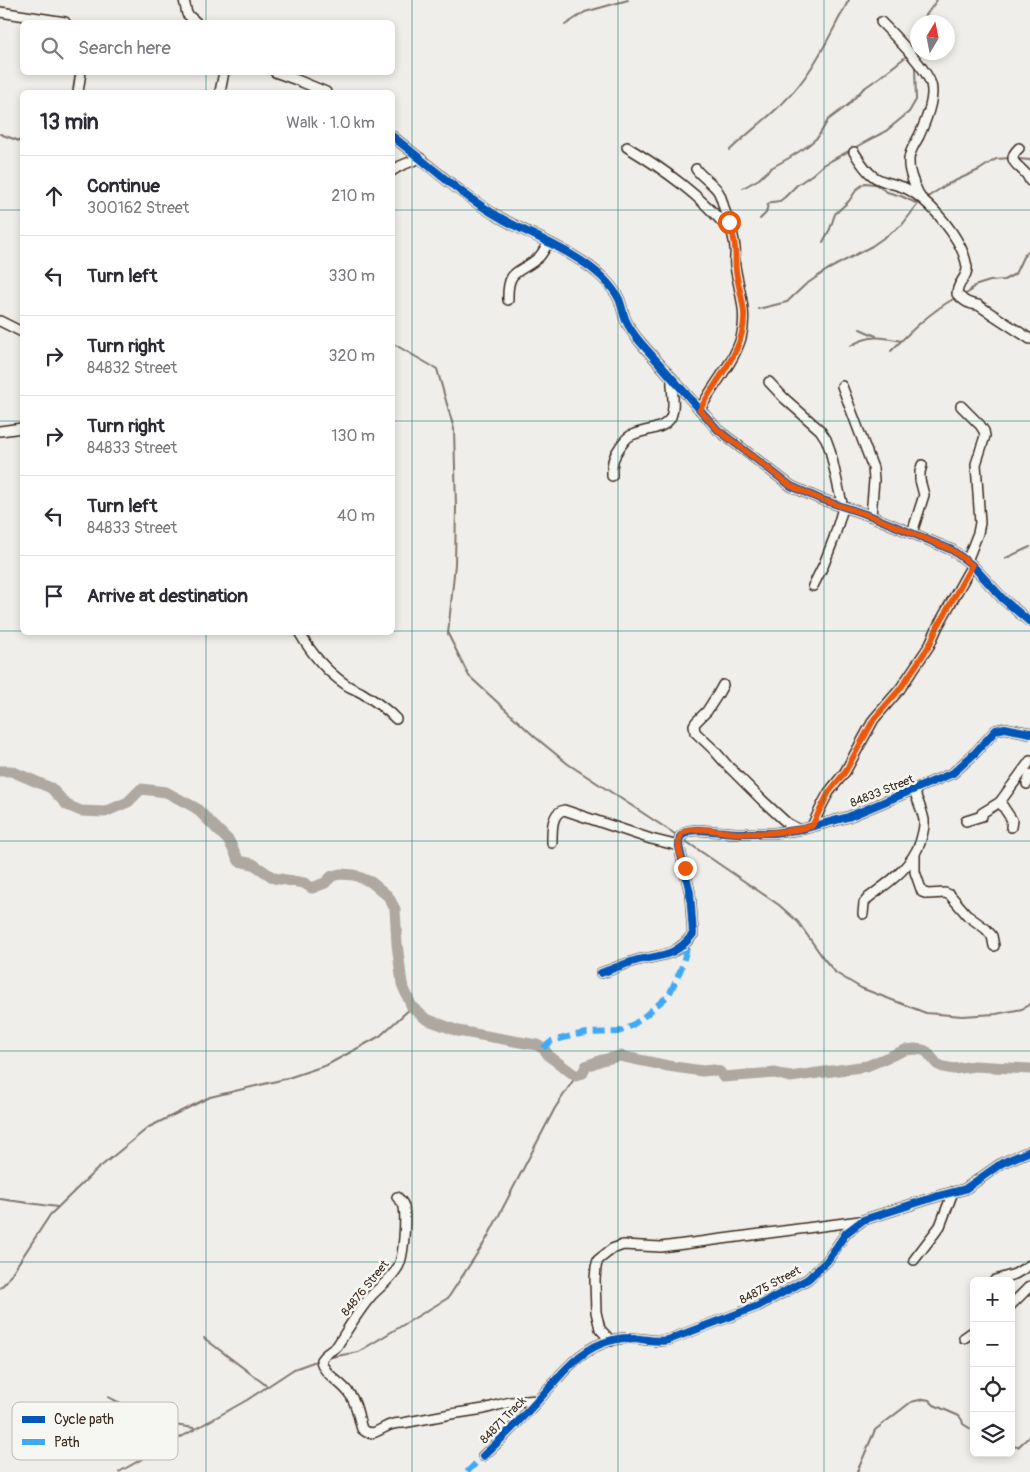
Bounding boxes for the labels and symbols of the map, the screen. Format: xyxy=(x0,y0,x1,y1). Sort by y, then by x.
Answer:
north arrow xyxy=(910,15,955,60)
route start xyxy=(718,211,741,234)
street label: 84833 Street xyxy=(848,772,916,811)
route end xyxy=(674,857,697,880)
street label: 84876 Street xyxy=(338,1257,393,1319)
street label: 84875 Street xyxy=(737,1263,804,1308)
street label: 84871 Track xyxy=(477,1394,530,1447)
legend xyxy=(12,1402,178,1460)
text: Cycle path xyxy=(54,1411,114,1428)
text: Path xyxy=(54,1434,79,1451)

